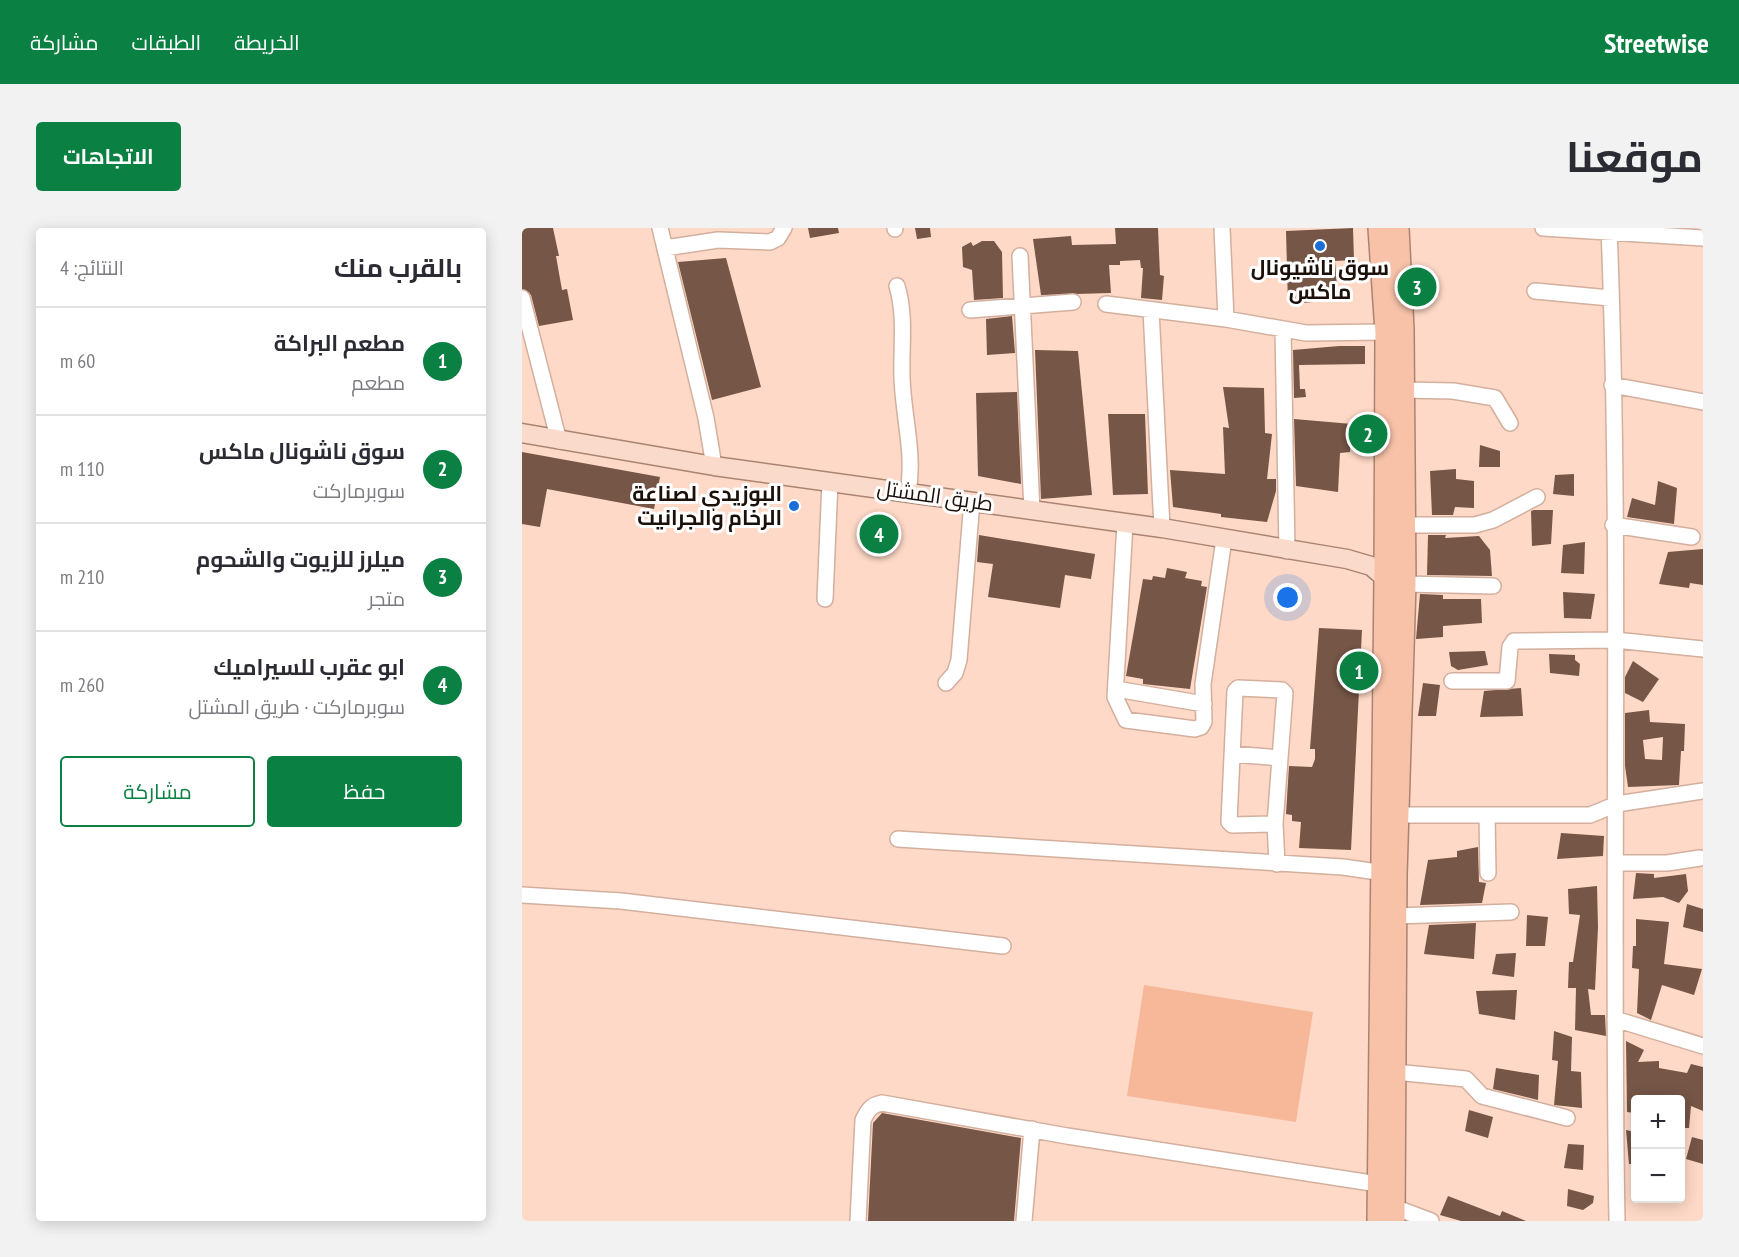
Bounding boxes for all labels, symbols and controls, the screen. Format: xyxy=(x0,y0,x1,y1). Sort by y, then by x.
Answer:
text: Streetwise xyxy=(1604,24,1709,61)
text: مشاركة xyxy=(30,29,99,56)
text: الطبقات xyxy=(132,29,201,56)
text: الخريطة xyxy=(234,29,300,56)
button: الاتجاهات xyxy=(36,122,181,191)
text: موقعنا xyxy=(1566,129,1703,184)
marker: سوق ناشيونال ماكس xyxy=(1313,239,1327,253)
text: بالقرب منك xyxy=(334,251,462,284)
place label: سوق ناشيونال ماكس xyxy=(1251,254,1389,305)
text: النتائج: 4 xyxy=(60,255,124,281)
pin: 3 xyxy=(1398,264,1436,310)
text: مطعم البراكة xyxy=(274,329,405,357)
text: 60 m xyxy=(60,348,95,374)
text: 1 xyxy=(438,348,447,374)
text: مطعم xyxy=(351,370,405,396)
pin: 2 xyxy=(1348,412,1388,456)
text: سوق ناشونال ماكس xyxy=(199,437,405,465)
text: 110 m xyxy=(60,456,104,482)
text: 2 xyxy=(438,456,447,482)
street label: طريق المشتل xyxy=(875,474,995,517)
text: سوبرماركت xyxy=(313,478,405,504)
place label: البوزيدي لصناعة الرخام والجرانيت xyxy=(632,480,782,532)
marker: البوزيدي لصناعة الرخام والجرانيت xyxy=(787,499,801,513)
pin: 4 xyxy=(860,512,898,556)
text: ميلرز للزيوت والشحوم xyxy=(196,545,405,573)
text: 210 m xyxy=(60,564,104,590)
text: 3 xyxy=(438,564,447,590)
your location xyxy=(1273,583,1302,612)
text: متجر xyxy=(368,586,405,612)
pin: 1 xyxy=(1340,648,1378,694)
text: ابو عقرب للسيراميك xyxy=(213,653,405,681)
text: 260 m xyxy=(60,672,104,698)
text: 4 xyxy=(438,672,447,698)
text: سوبرماركت · طريق المشتل xyxy=(189,694,405,720)
button: مشاركة xyxy=(60,756,255,827)
button: حفظ xyxy=(267,756,462,827)
map controls xyxy=(1631,1095,1685,1203)
button: + xyxy=(1631,1095,1685,1149)
button: − xyxy=(1631,1149,1685,1203)

